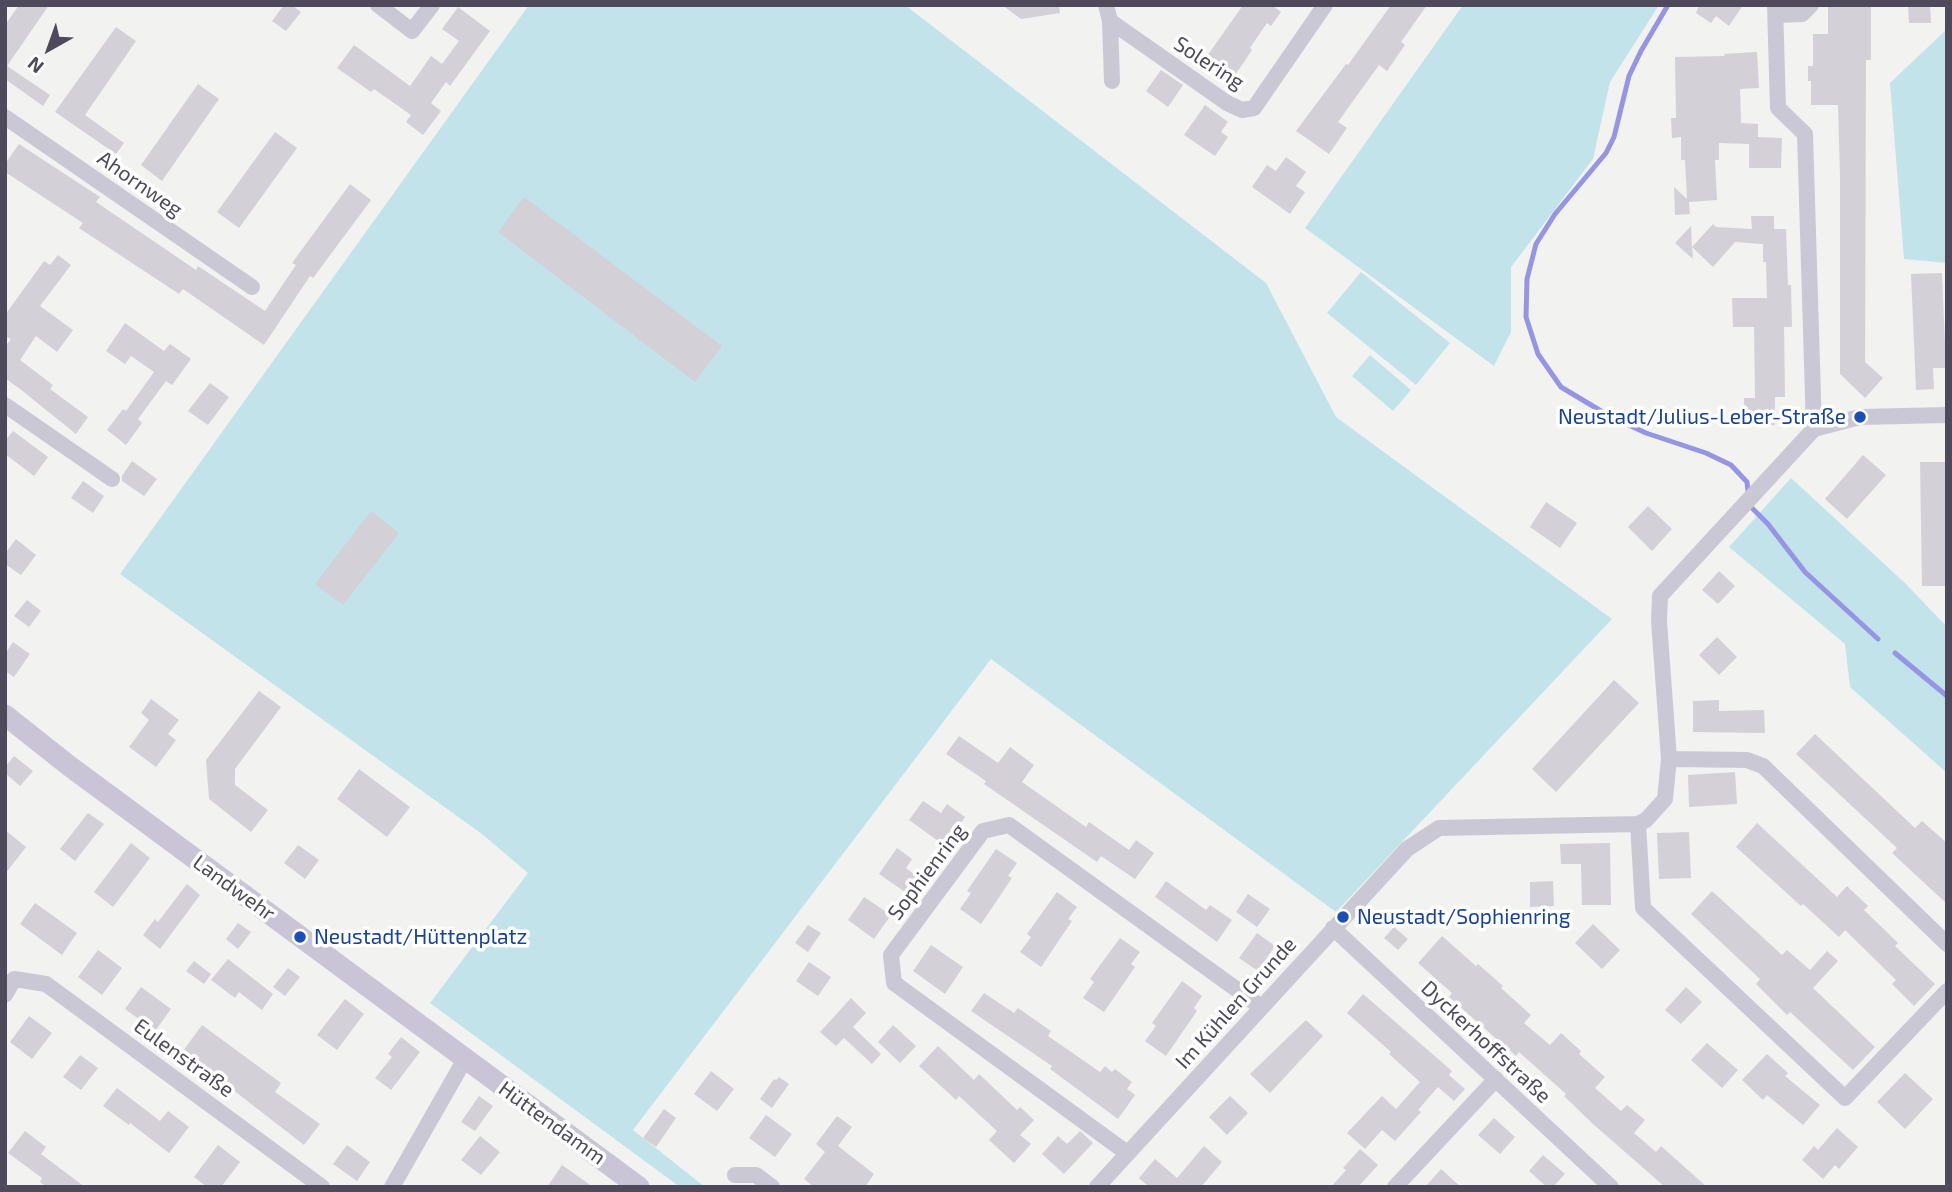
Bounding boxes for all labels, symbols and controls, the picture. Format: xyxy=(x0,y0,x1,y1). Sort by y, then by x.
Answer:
north arrow xyxy=(14,14,84,84)
street label: Solering xyxy=(1169,31,1249,95)
text: N xyxy=(23,52,48,79)
street label: Ahornweg xyxy=(93,146,187,222)
place label: Neustadt/Julius-Leber-Straße xyxy=(1558,404,1846,430)
marker: Neustadt/Julius-Leber-Straße xyxy=(1852,409,1868,425)
street label: Sophienring xyxy=(883,819,971,925)
street label: Landwehr xyxy=(188,850,280,926)
place label: Neustadt/Sophienring xyxy=(1357,904,1570,930)
marker: Neustadt/Sophienring xyxy=(1335,909,1351,925)
place label: Neustadt/Hüttenplatz xyxy=(314,924,527,950)
marker: Neustadt/Hüttenplatz xyxy=(292,929,308,945)
street label: Im Kühlen Grunde xyxy=(1170,932,1302,1074)
street label: Dyckerhoffstraße xyxy=(1416,975,1556,1109)
street label: Eulenstraße xyxy=(129,1013,239,1103)
street label: Hüttendamm xyxy=(494,1076,610,1170)

